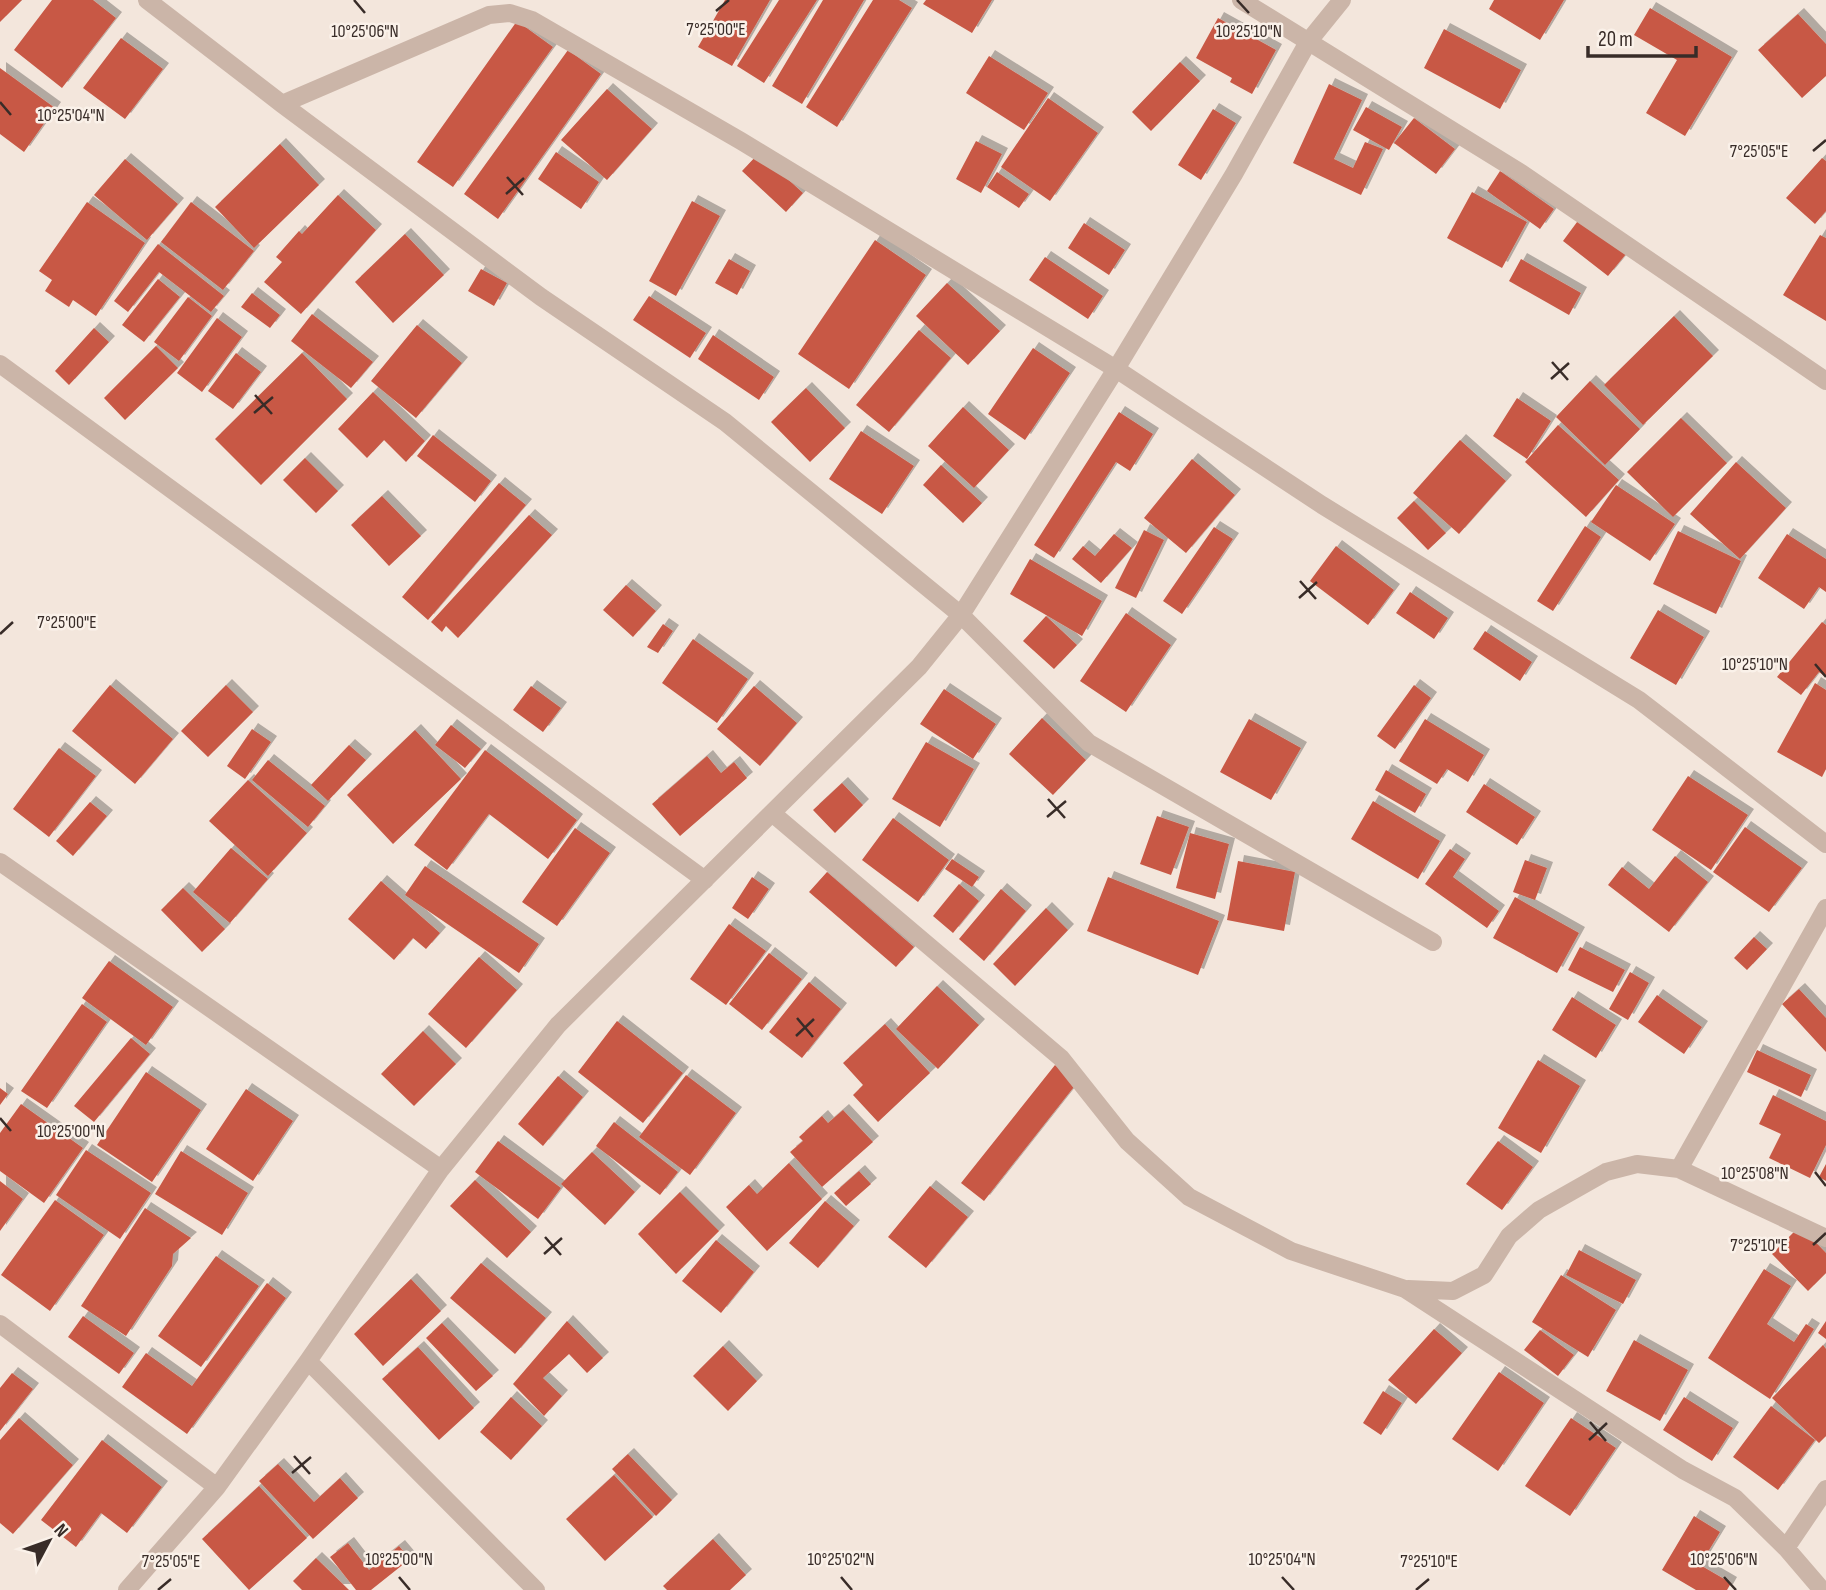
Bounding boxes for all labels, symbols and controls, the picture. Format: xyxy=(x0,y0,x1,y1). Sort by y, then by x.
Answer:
scale bar xyxy=(1588,14,1696,58)
text: 7°25'00"E xyxy=(686,19,746,40)
text: 10°25'06"N xyxy=(331,21,399,42)
text: 10°25'10"N xyxy=(1216,21,1282,42)
text: 20 m xyxy=(1598,27,1633,52)
text: 10°25'04"N xyxy=(37,105,105,126)
text: 7°25'05"E xyxy=(1730,141,1788,162)
text: 7°25'00"E xyxy=(37,612,97,633)
text: 10°25'10"N xyxy=(1722,654,1788,675)
text: 10°25'00"N xyxy=(37,1121,105,1142)
text: 10°25'08"N xyxy=(1721,1163,1789,1184)
text: 7°25'10"E xyxy=(1730,1235,1788,1256)
north arrow xyxy=(14,1506,84,1576)
text: N xyxy=(49,1519,73,1542)
text: 10°25'00"N xyxy=(365,1549,433,1570)
text: 10°25'02"N xyxy=(807,1549,875,1570)
text: 10°25'04"N xyxy=(1248,1549,1316,1570)
text: 10°25'06"N xyxy=(1690,1549,1758,1570)
text: 7°25'05"E xyxy=(142,1551,200,1572)
text: 7°25'10"E xyxy=(1400,1551,1458,1572)

